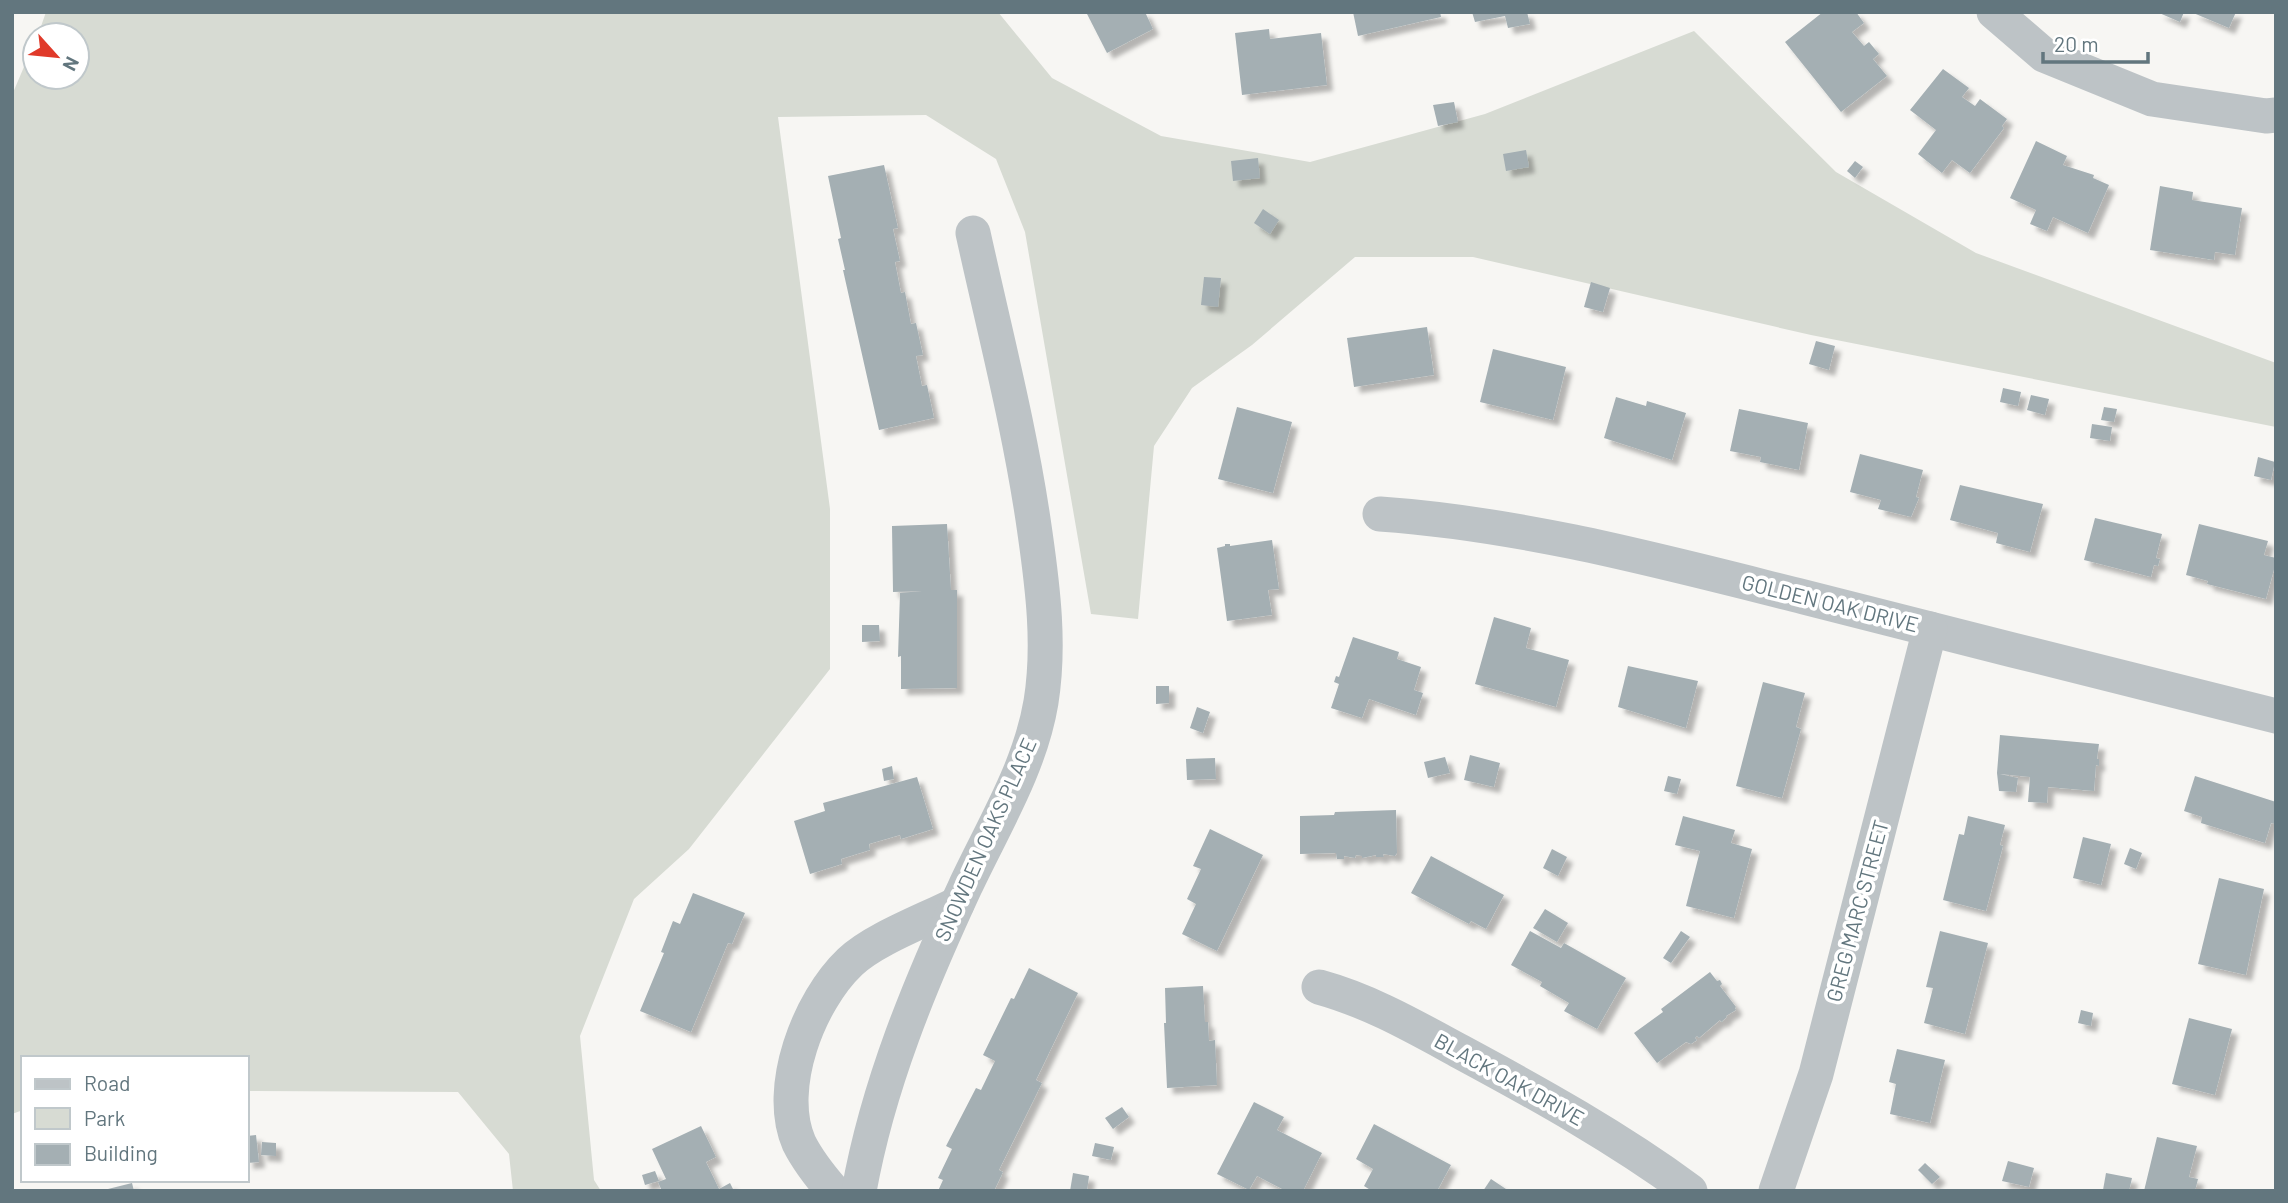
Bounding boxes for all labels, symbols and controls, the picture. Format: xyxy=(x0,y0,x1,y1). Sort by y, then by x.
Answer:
north arrow xyxy=(21,21,91,91)
scale bar xyxy=(2043,21,2148,65)
text: 20 m xyxy=(2054,31,2099,56)
text: N xyxy=(58,53,85,75)
street label: GOLDEN OAK DRIVE xyxy=(1740,569,1921,637)
street label: SNOWDEN OAKS PLACE xyxy=(929,734,1041,945)
street label: GREG MARC STREET xyxy=(1820,817,1893,1004)
street label: BLACK OAK DRIVE xyxy=(1431,1027,1589,1130)
legend xyxy=(21,1056,248,1182)
text: Road xyxy=(84,1070,130,1095)
text: Park xyxy=(84,1105,125,1130)
text: Building xyxy=(84,1140,158,1165)

